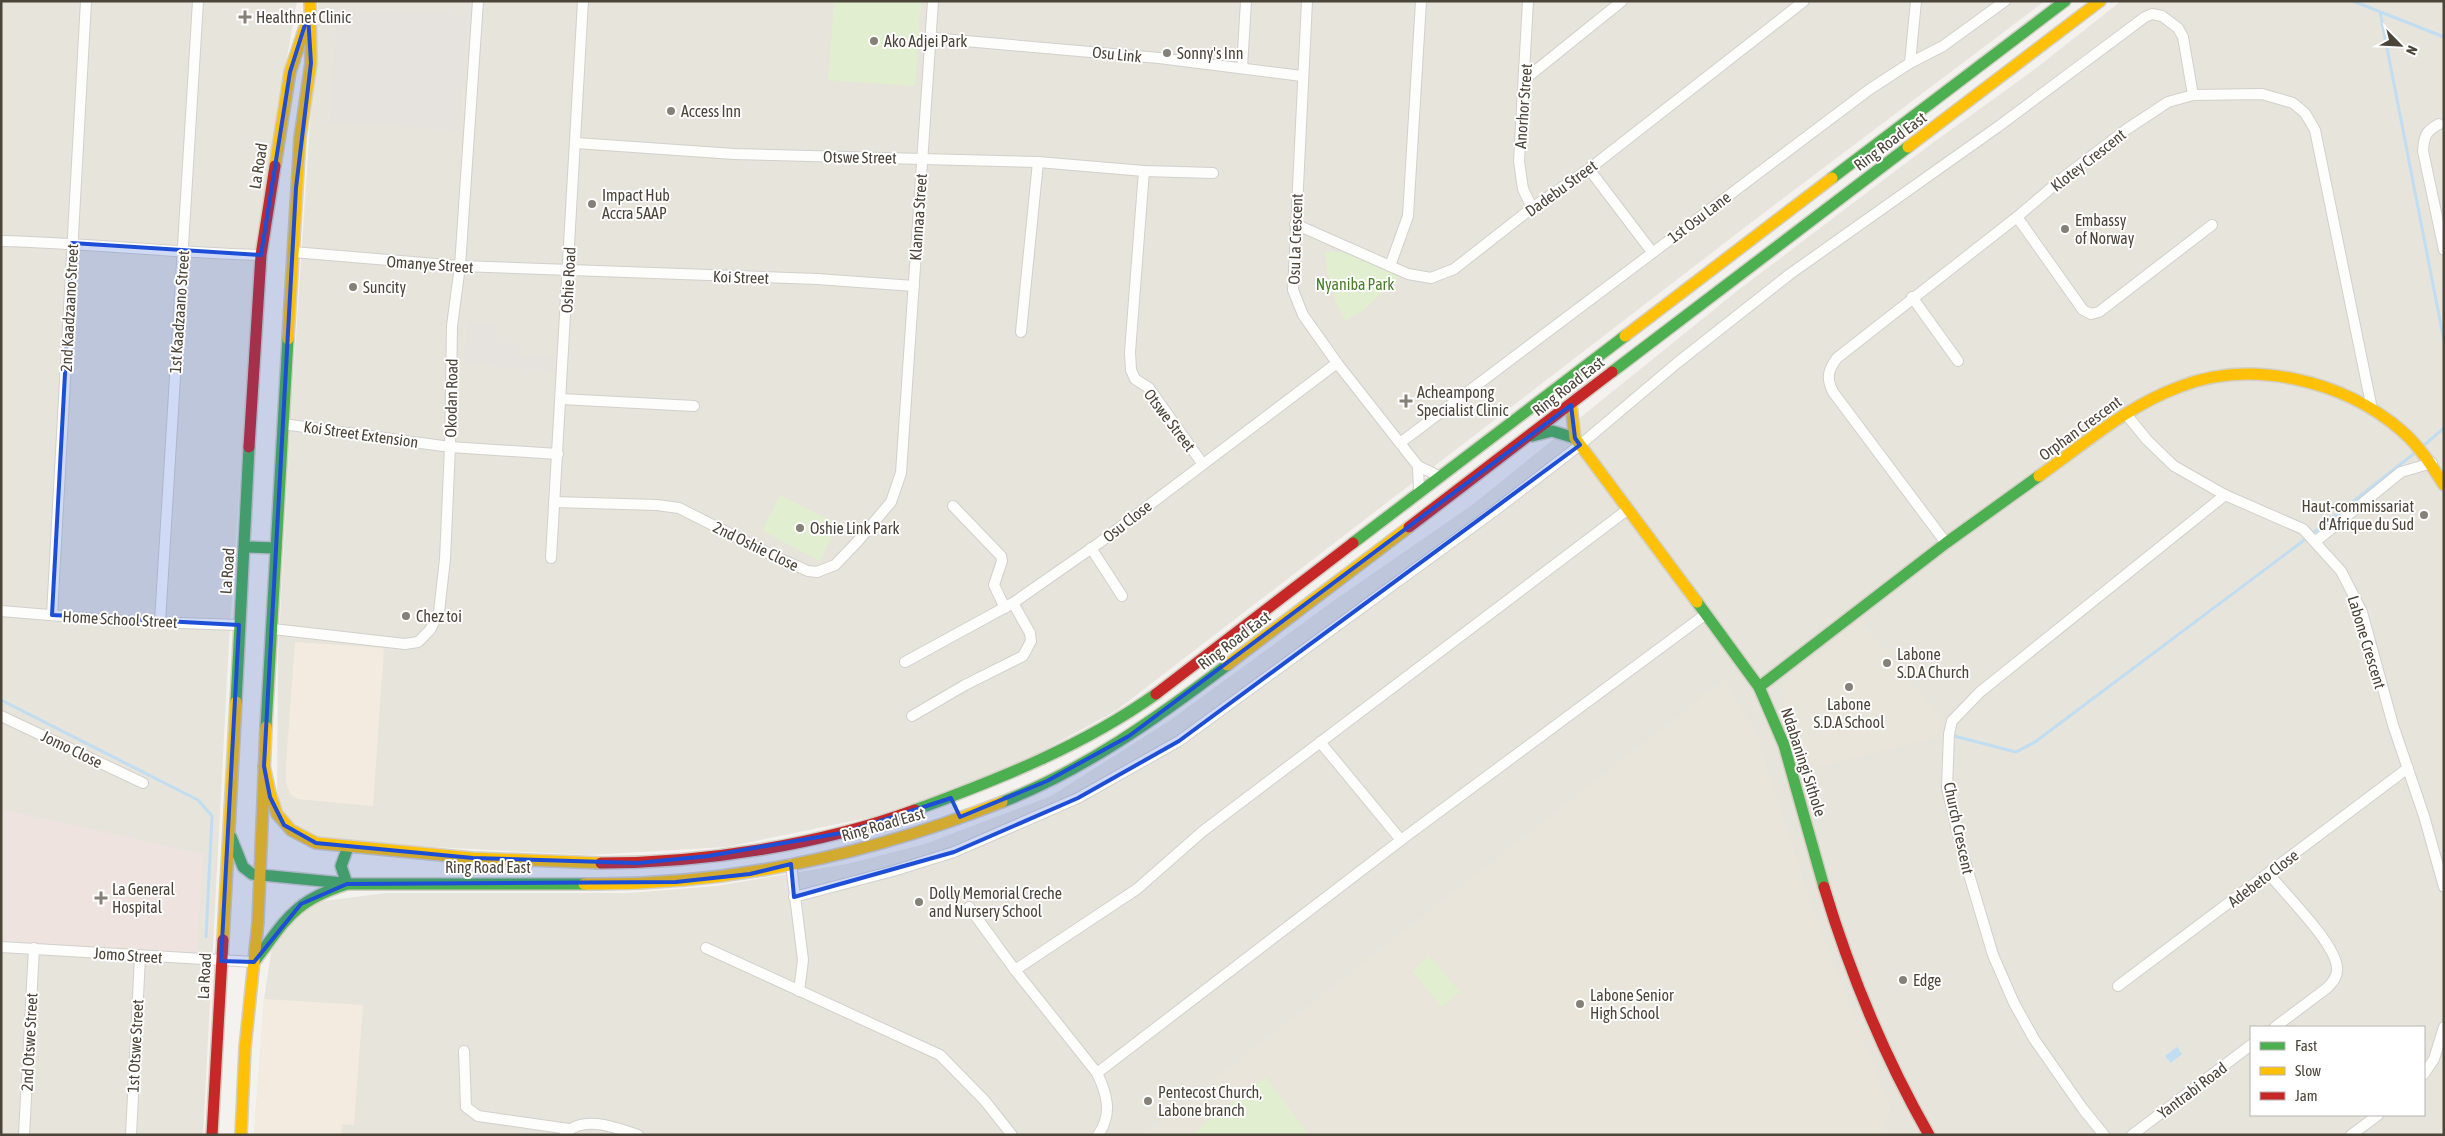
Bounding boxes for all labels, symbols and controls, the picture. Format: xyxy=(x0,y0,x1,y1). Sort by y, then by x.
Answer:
place label: Healthnet Clinic xyxy=(256,8,351,26)
marker: Healthnet Clinic xyxy=(238,10,252,24)
north arrow xyxy=(2375,20,2425,70)
place label: Ako Adjei Park xyxy=(884,32,967,51)
marker: Ako Adjei Park xyxy=(868,35,880,47)
street label: Osu Link xyxy=(1091,42,1143,66)
text: N xyxy=(2403,43,2421,57)
place label: Sonny's Inn xyxy=(1177,44,1243,63)
marker: Sonny's Inn xyxy=(1161,47,1173,59)
street label: Anorhor Street xyxy=(1511,63,1535,149)
place label: Access Inn xyxy=(681,102,741,120)
marker: Access Inn xyxy=(665,105,677,117)
street label: Ring Road East xyxy=(1850,108,1931,175)
street label: Klotey Crescent xyxy=(2047,125,2130,196)
street label: La Road xyxy=(245,142,271,190)
street label: Otswe Street xyxy=(823,147,897,167)
street label: Dadebu Street xyxy=(1522,156,1601,220)
street label: Klannaa Street xyxy=(906,172,930,261)
place label: Impact Hub Accra 5AAP xyxy=(602,186,670,222)
street label: 1st Osu Lane xyxy=(1664,188,1734,246)
street label: Osu La Crescent xyxy=(1284,193,1306,285)
marker: Impact Hub Accra 5AAP xyxy=(586,198,598,210)
place label: Embassy of Norway xyxy=(2075,211,2135,248)
marker: Embassy of Norway xyxy=(2059,223,2071,235)
street label: 2nd Kaadzaano Street xyxy=(57,243,81,373)
street label: Oshie Road xyxy=(557,246,579,314)
street label: 1st Kaadzaano Street xyxy=(166,250,192,374)
street label: Omanye Street xyxy=(386,252,474,277)
street label: Koi Street xyxy=(713,267,770,287)
park label: Nyaniba Park xyxy=(1316,275,1394,294)
place label: Suncity xyxy=(363,278,406,297)
marker: Suncity xyxy=(347,281,359,293)
street label: Ring Road East xyxy=(1529,352,1608,420)
street label: Okodan Road xyxy=(441,358,461,438)
place label: Acheampong Specialist Clinic xyxy=(1417,383,1508,420)
street label: Otswe Street xyxy=(1141,385,1200,455)
street label: Orphan Crescent xyxy=(2035,392,2126,465)
marker: Acheampong Specialist Clinic xyxy=(1399,394,1413,408)
street label: Koi Street Extension xyxy=(303,417,419,451)
street label: Osu Close xyxy=(1099,496,1155,546)
place label: Haut-commissariat d'Afrique du Sud xyxy=(2302,497,2414,534)
marker: Haut-commissariat d'Afrique du Sud xyxy=(2418,509,2430,521)
street label: 2nd Oshie Close xyxy=(710,518,802,574)
place label: Oshie Link Park xyxy=(810,519,899,537)
marker: Oshie Link Park xyxy=(794,522,806,534)
street label: La Road xyxy=(216,547,238,595)
street label: Labone Crescent xyxy=(2344,593,2390,691)
street label: Home School Street xyxy=(62,607,178,631)
place label: Chez toi xyxy=(416,607,462,625)
street label: Ring Road East xyxy=(1194,607,1275,674)
marker: Chez toi xyxy=(400,610,412,622)
place label: Labone S.D.A Church xyxy=(1897,645,1969,681)
marker: Labone S.D.A Church xyxy=(1881,657,1893,669)
marker: Labone S.D.A School xyxy=(1843,681,1855,693)
place label: Labone S.D.A School xyxy=(1814,695,1885,731)
street label: Ndabaningi Sithole xyxy=(1777,705,1830,819)
street label: Jomo Close xyxy=(39,727,105,771)
street label: Church Crescent xyxy=(1940,780,1978,876)
street label: Ring Road East xyxy=(839,803,927,845)
street label: Adebeto Close xyxy=(2224,846,2302,910)
street label: Ring Road East xyxy=(445,858,531,877)
place label: La General Hospital xyxy=(112,880,175,917)
place label: Dolly Memorial Creche and Nursery School xyxy=(929,884,1062,921)
marker: La General Hospital xyxy=(94,891,108,905)
marker: Dolly Memorial Creche and Nursery School xyxy=(913,896,925,908)
street label: Jomo Street xyxy=(93,944,163,966)
street label: La Road xyxy=(194,952,214,1000)
place label: Edge xyxy=(1913,971,1941,990)
marker: Edge xyxy=(1897,974,1909,986)
place label: Labone Senior High School xyxy=(1590,986,1674,1023)
street label: 2nd Otswe Street xyxy=(17,992,41,1092)
street label: 1st Otswe Street xyxy=(124,998,146,1093)
marker: Labone Senior High School xyxy=(1574,998,1586,1010)
legend xyxy=(2250,1026,2425,1116)
text: Fast xyxy=(2295,1037,2317,1054)
street label: Yantrabi Road xyxy=(2154,1058,2230,1122)
text: Slow xyxy=(2295,1062,2321,1079)
place label: Pentecost Church, Labone branch xyxy=(1158,1083,1262,1119)
text: Jam xyxy=(2295,1087,2318,1104)
marker: Pentecost Church, Labone branch xyxy=(1142,1095,1154,1107)

